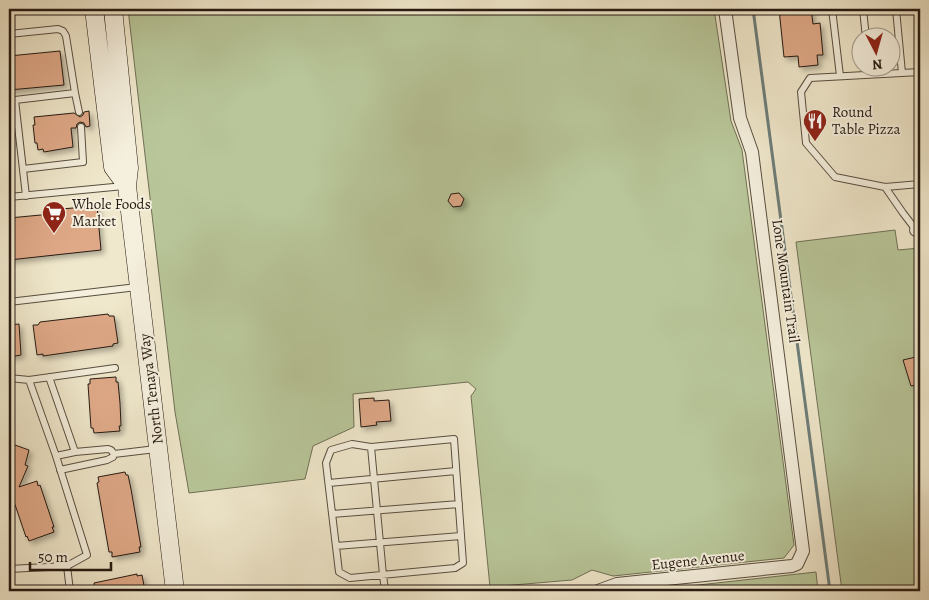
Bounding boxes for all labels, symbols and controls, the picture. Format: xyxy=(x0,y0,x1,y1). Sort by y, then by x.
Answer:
north arrow xyxy=(852,28,902,78)
text: N xyxy=(871,54,883,74)
place label: Round Table Pizza xyxy=(832,102,901,139)
restaurant icon: Round Table Pizza xyxy=(802,108,828,142)
place label: Whole Foods Market xyxy=(71,194,151,231)
supermarket icon: Whole Foods Market xyxy=(41,200,67,234)
street label: Lone Mountain Trail xyxy=(767,218,805,345)
street label: North Tenaya Way xyxy=(134,332,168,445)
scale bar xyxy=(30,540,111,572)
street label: Eugene Avenue xyxy=(650,545,746,575)
text: 50 m xyxy=(38,547,68,567)

